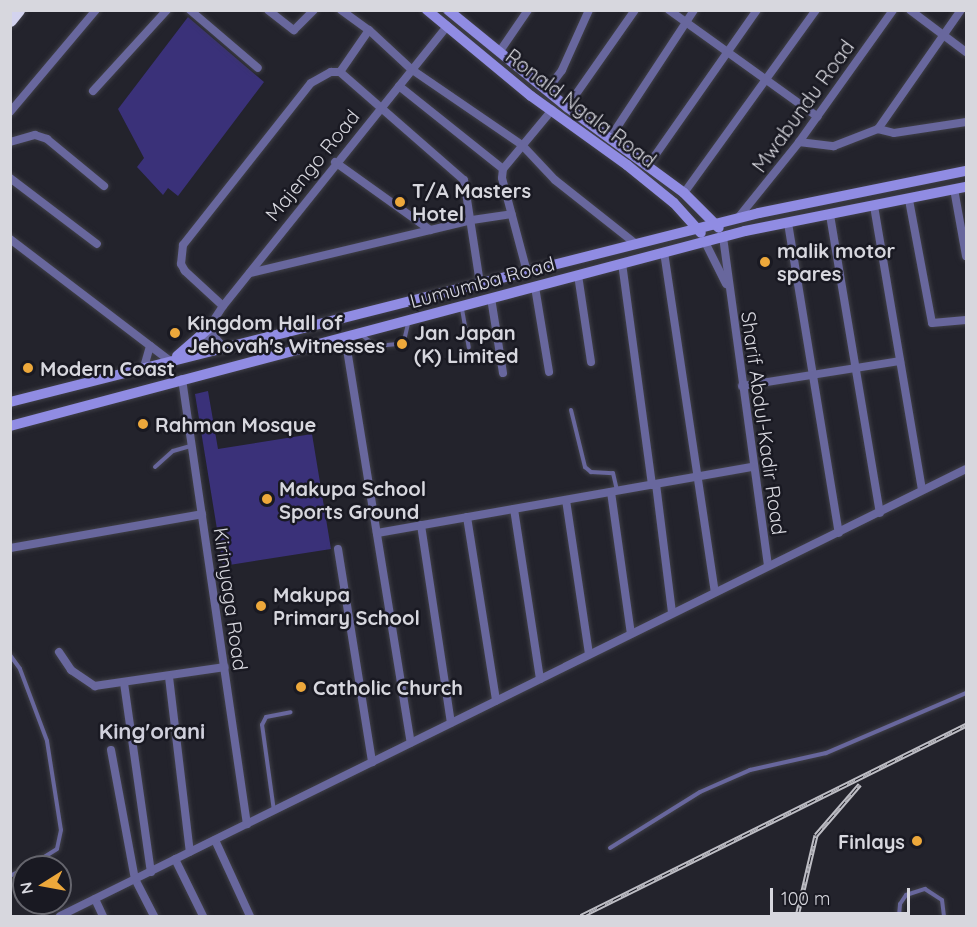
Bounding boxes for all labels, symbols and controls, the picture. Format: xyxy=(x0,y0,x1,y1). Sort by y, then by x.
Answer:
street label: Mwabundu Road xyxy=(747,35,859,177)
street label: Ronald Ngala Road xyxy=(501,44,661,172)
street label: Majengo Road xyxy=(260,105,364,225)
place label: T/A Masters Hotel xyxy=(412,178,531,225)
marker: T/A Masters Hotel xyxy=(393,195,407,209)
place label: malik motor spares xyxy=(777,238,895,285)
street label: Lumumba Road xyxy=(407,251,557,313)
marker: malik motor spares xyxy=(758,255,772,269)
place label: Kingdom Hall of Jehovah's Witnesses xyxy=(187,310,385,357)
street label: Sharif Abdul-Kadir Road xyxy=(736,310,792,536)
place label: Jan Japan (K) Limited xyxy=(414,320,519,367)
marker: Kingdom Hall of Jehovah's Witnesses xyxy=(168,326,182,340)
marker: Jan Japan (K) Limited xyxy=(395,337,409,351)
place label: Modern Coast xyxy=(40,356,175,380)
marker: Modern Coast xyxy=(21,361,35,375)
place label: Rahman Mosque xyxy=(155,412,316,436)
marker: Rahman Mosque xyxy=(136,417,150,431)
place label: Makupa School Sports Ground xyxy=(279,476,426,523)
marker: Makupa School Sports Ground xyxy=(260,492,274,506)
street label: Kirinyaga Road xyxy=(209,526,253,672)
place label: Makupa Primary School xyxy=(273,582,420,629)
marker: Makupa Primary School xyxy=(254,599,268,613)
place label: Catholic Church xyxy=(313,675,463,699)
marker: Catholic Church xyxy=(294,680,308,694)
district label: King'orani xyxy=(99,719,205,745)
place label: Finlays xyxy=(838,829,905,853)
marker: Finlays xyxy=(910,834,924,848)
north arrow xyxy=(12,855,72,915)
scale bar xyxy=(773,876,912,914)
text: N xyxy=(15,880,37,896)
text: 100 m xyxy=(781,887,830,910)

